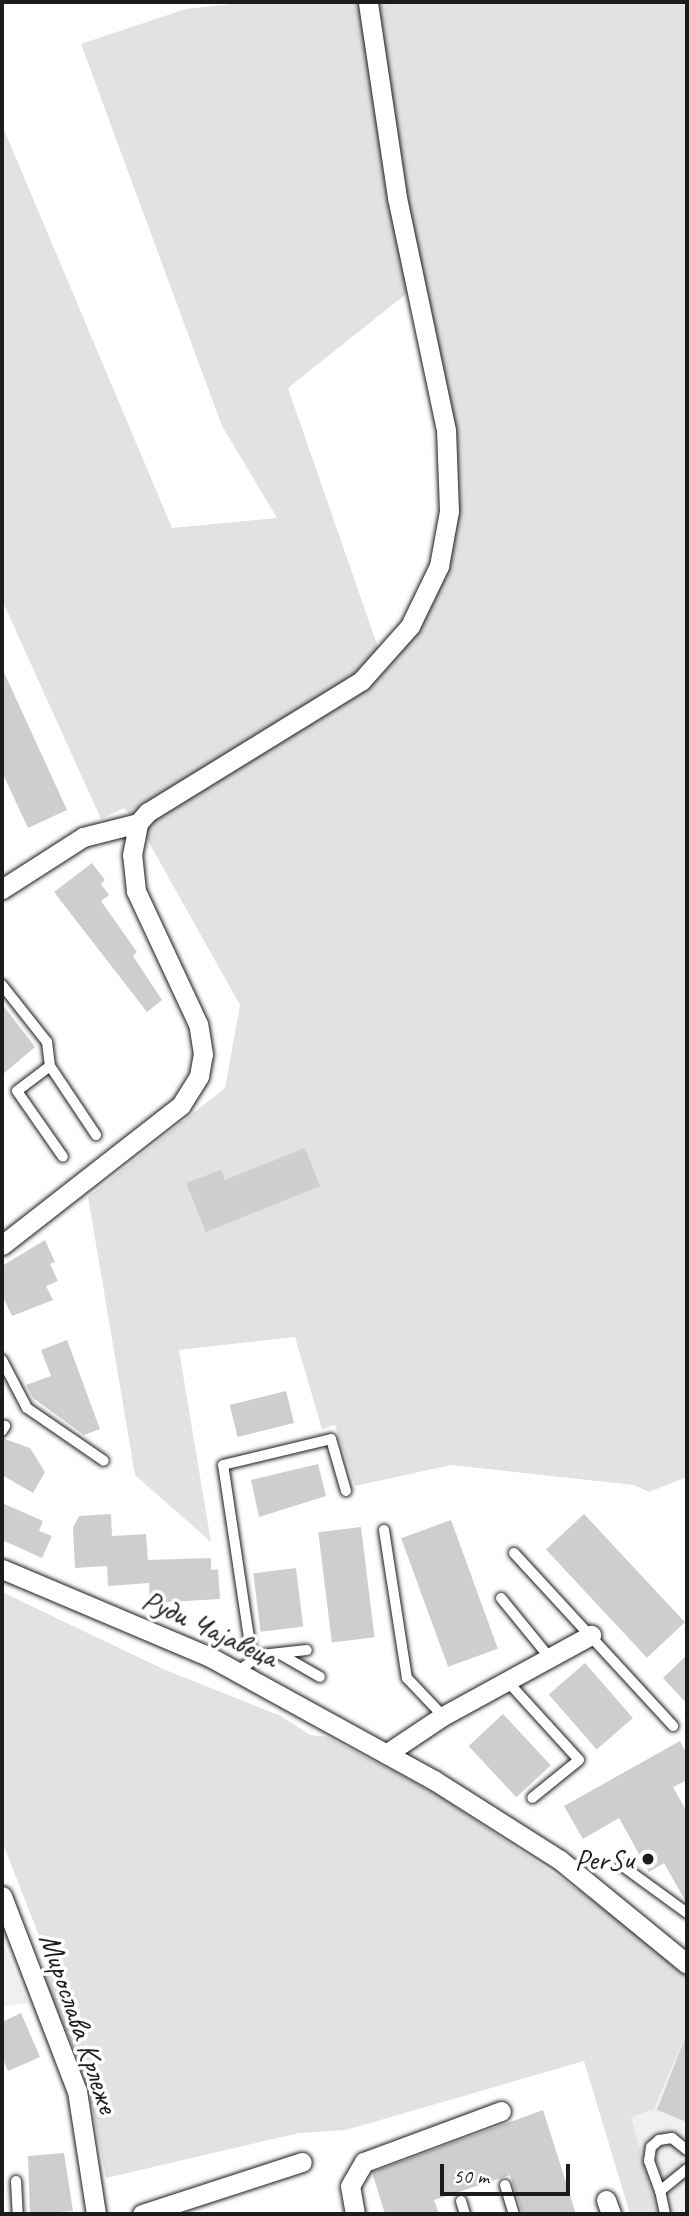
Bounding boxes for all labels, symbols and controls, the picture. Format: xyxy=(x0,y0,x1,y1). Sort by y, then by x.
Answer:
street label: Руди Чајавеца xyxy=(137,1581,283,1675)
place label: PerSu xyxy=(574,1841,634,1877)
marker: PerSu xyxy=(640,1851,656,1867)
street label: Мирослава Крлеже xyxy=(32,1930,126,2116)
scale bar xyxy=(444,2150,574,2194)
text: 50 m xyxy=(453,2163,489,2189)

